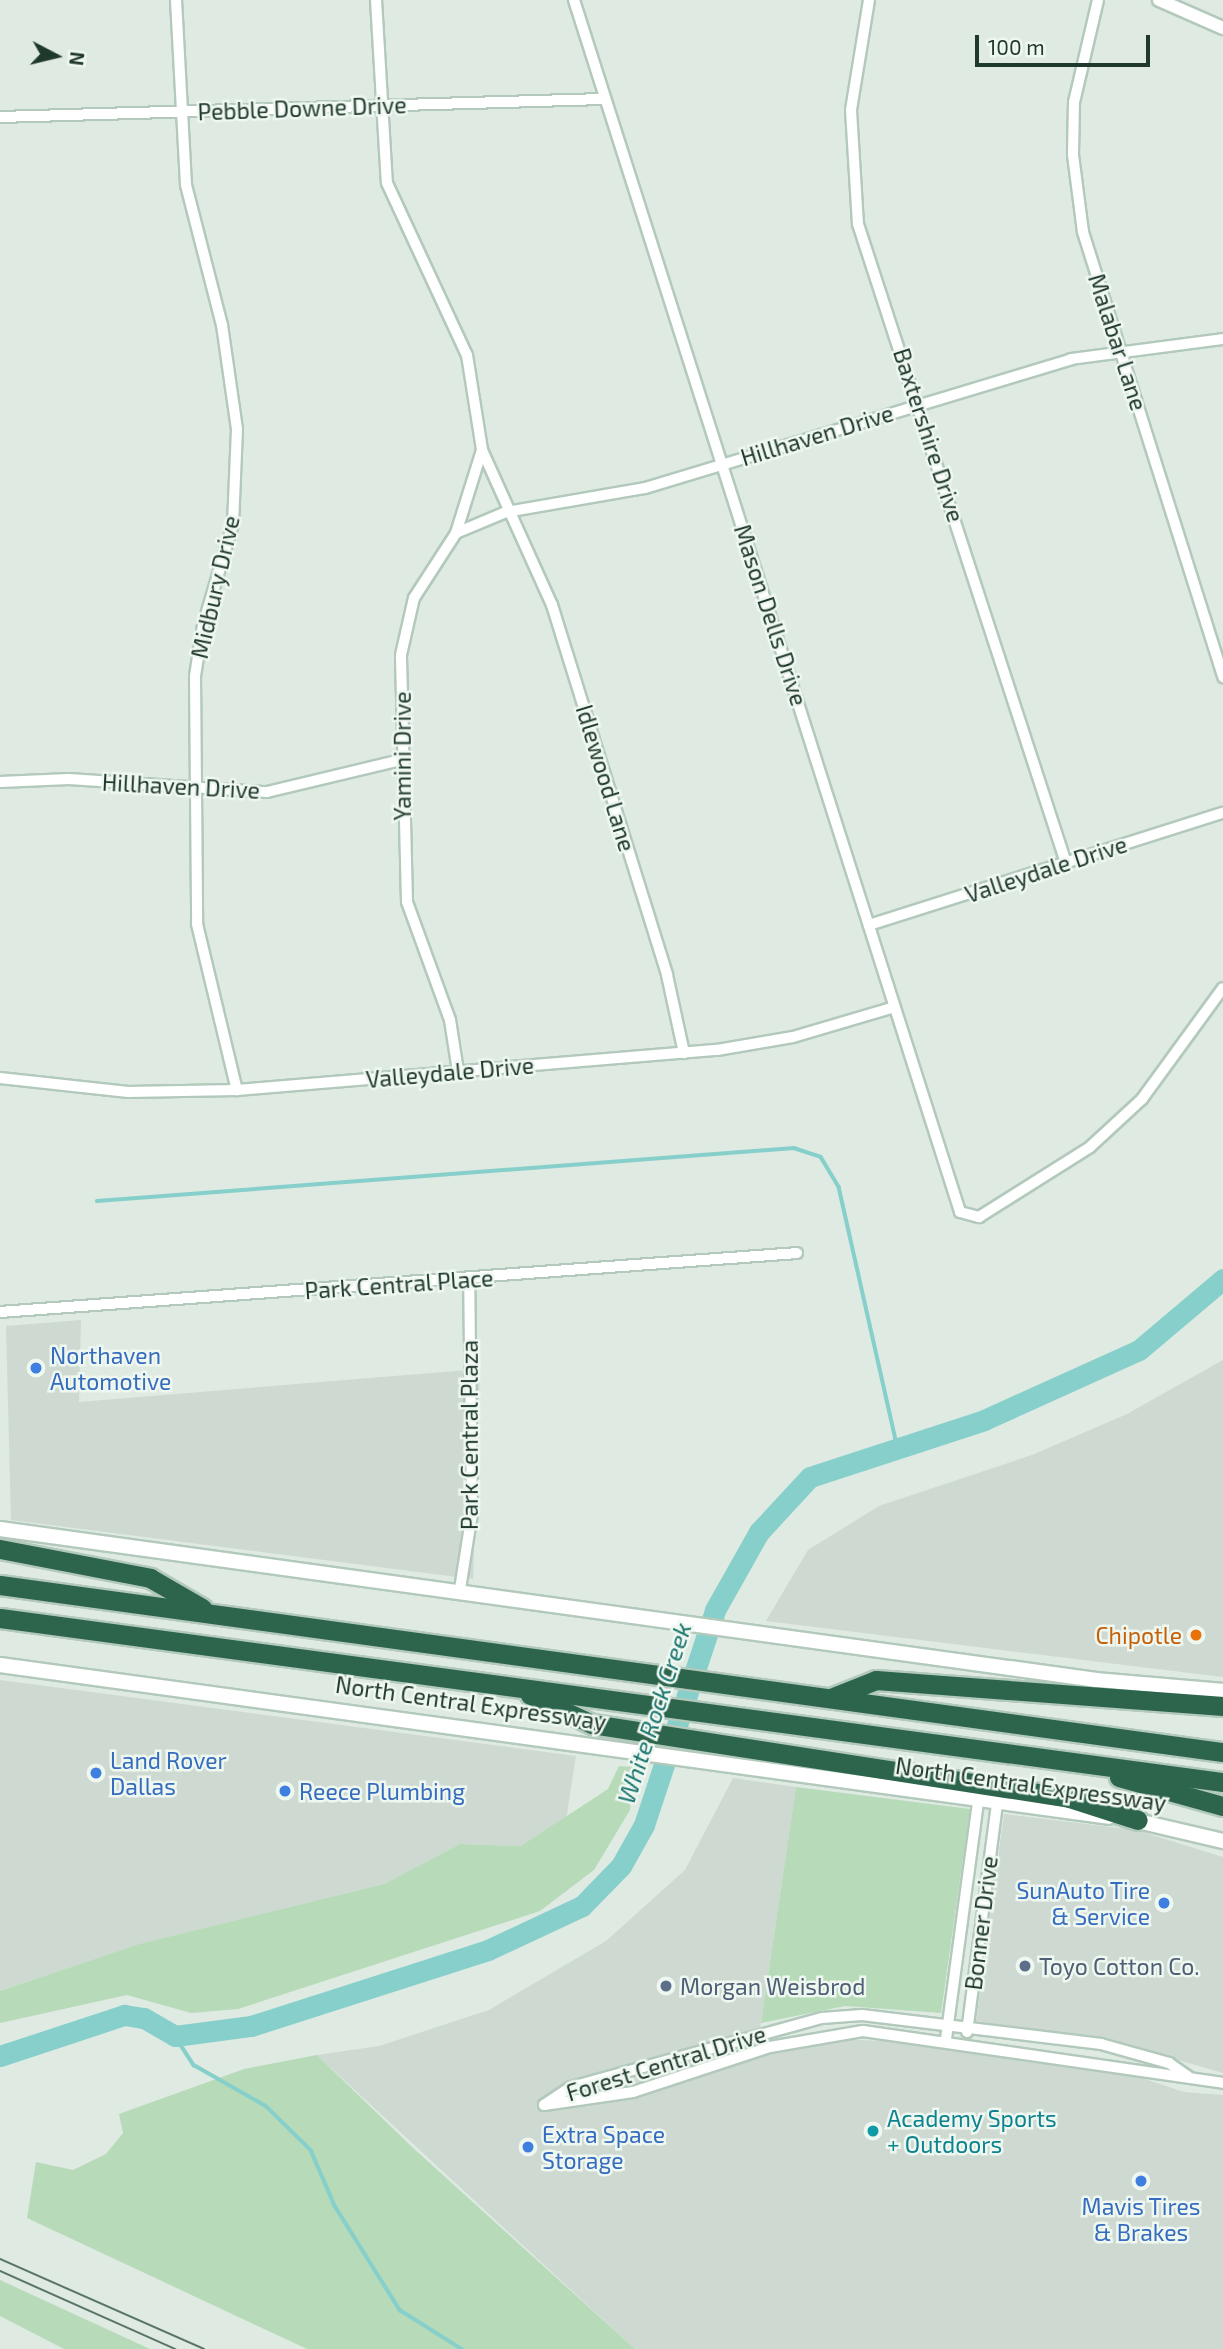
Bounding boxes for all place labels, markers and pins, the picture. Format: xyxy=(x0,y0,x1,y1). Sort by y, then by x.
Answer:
place label: Northaven Automotive xyxy=(50,1341,171,1395)
marker: Northaven Automotive xyxy=(28,1360,44,1376)
place label: Chipotle xyxy=(1095,1621,1182,1649)
marker: Chipotle xyxy=(1188,1627,1204,1643)
place label: Land Rover Dallas xyxy=(110,1746,227,1800)
marker: Land Rover Dallas xyxy=(88,1765,104,1781)
place label: Reece Plumbing xyxy=(299,1777,465,1805)
marker: Reece Plumbing xyxy=(277,1783,293,1799)
place label: SunAuto Tire & Service xyxy=(1016,1876,1150,1930)
marker: SunAuto Tire & Service xyxy=(1156,1895,1172,1911)
place label: Toyo Cotton Co. xyxy=(1039,1952,1200,1980)
marker: Toyo Cotton Co. xyxy=(1017,1958,1033,1974)
place label: Morgan Weisbrod xyxy=(680,1972,866,2000)
marker: Morgan Weisbrod xyxy=(658,1978,674,1994)
place label: Academy Sports + Outdoors xyxy=(887,2104,1057,2158)
place label: Extra Space Storage xyxy=(542,2120,665,2174)
marker: Academy Sports + Outdoors xyxy=(865,2123,881,2139)
marker: Extra Space Storage xyxy=(520,2139,536,2155)
marker: Mavis Tires & Brakes xyxy=(1133,2173,1149,2189)
place label: Mavis Tires & Brakes xyxy=(1081,2192,1201,2246)

